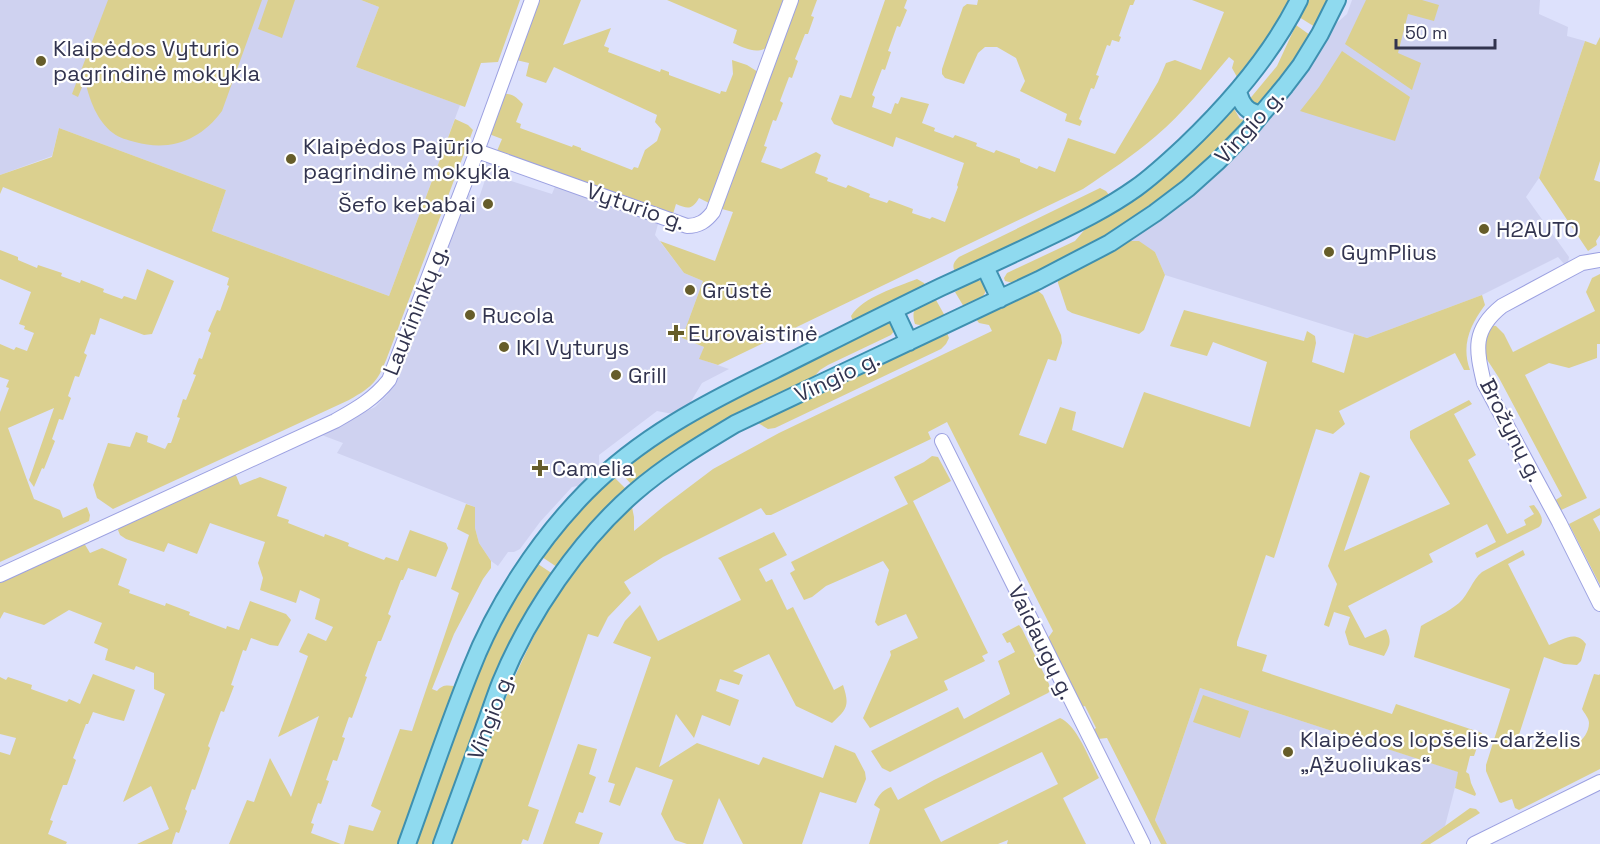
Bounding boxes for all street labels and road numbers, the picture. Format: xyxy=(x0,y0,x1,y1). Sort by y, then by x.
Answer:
street label: Vingio g. xyxy=(1208,83,1290,169)
street label: Vyturio g. xyxy=(583,176,689,236)
street label: Laukininkų g. xyxy=(376,241,454,379)
street label: Vingio g. xyxy=(790,344,884,408)
street label: Brožynų g. xyxy=(1474,373,1550,487)
street label: Vaidaugų g. xyxy=(1002,580,1082,704)
street label: Vingio g. xyxy=(461,669,519,763)

